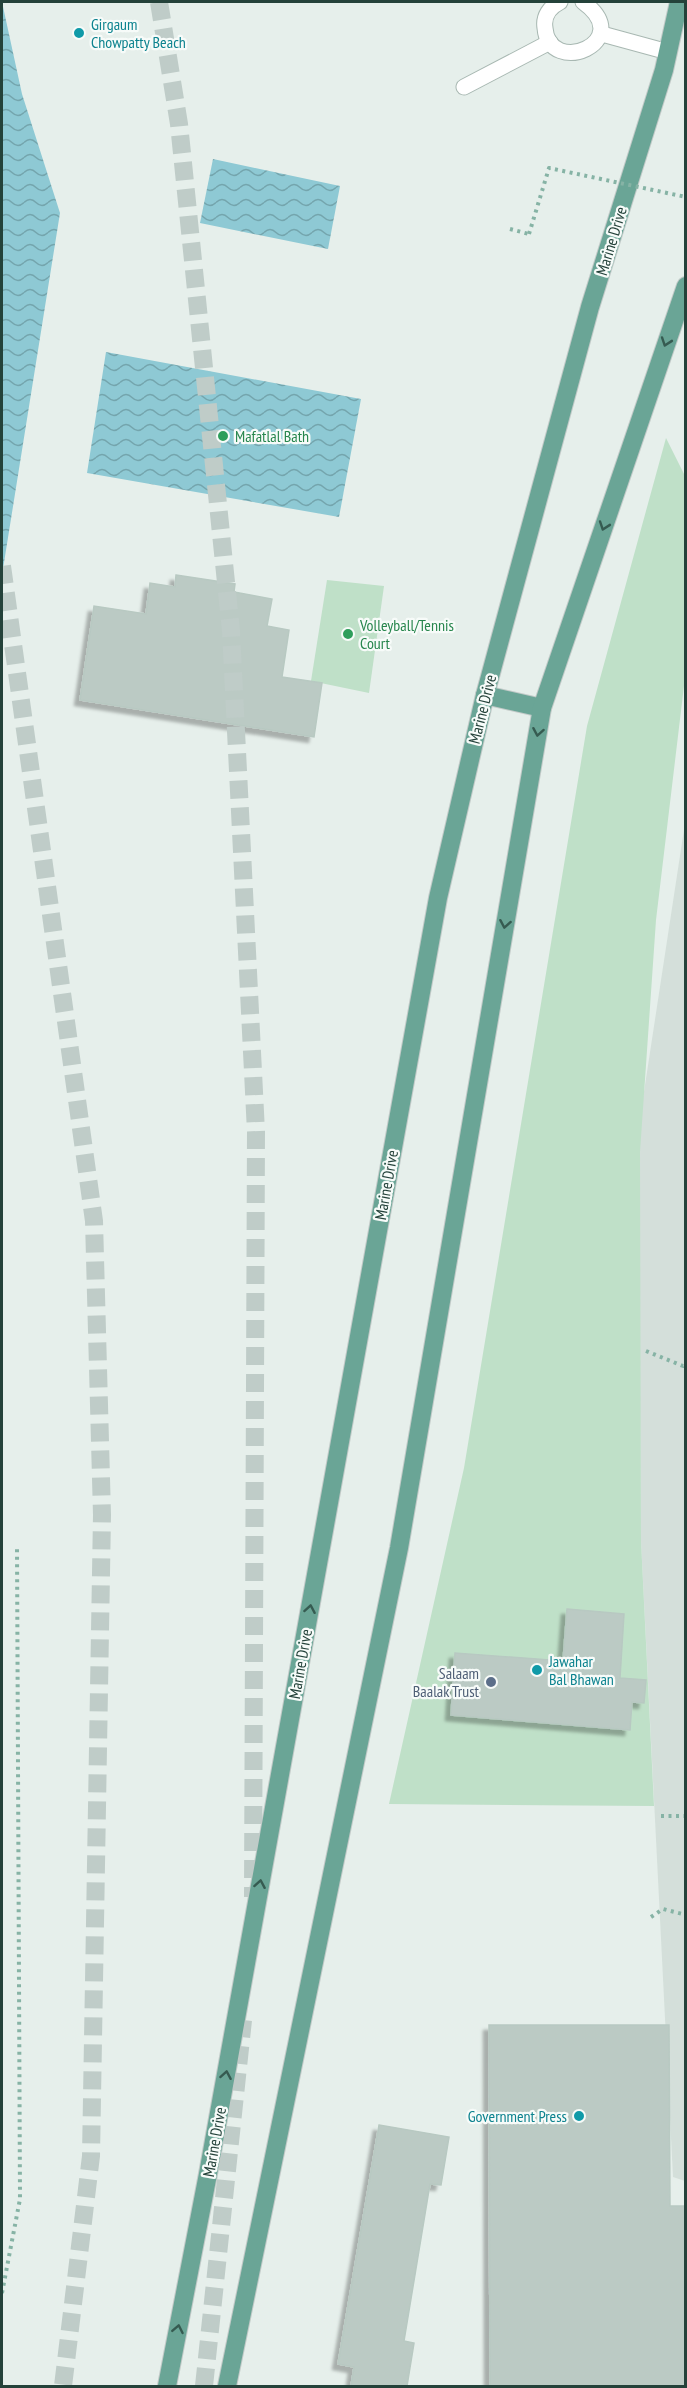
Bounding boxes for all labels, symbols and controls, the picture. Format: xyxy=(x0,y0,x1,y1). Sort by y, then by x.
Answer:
place label: Girgaum Chowpatty Beach xyxy=(91,14,186,52)
marker: Girgaum Chowpatty Beach xyxy=(72,26,86,40)
street label: Marine Drive xyxy=(591,204,631,278)
one-way arrow xyxy=(661,336,674,347)
place label: Mafatlal Bath xyxy=(235,426,309,446)
marker: Mafatlal Bath xyxy=(216,429,230,443)
one-way arrow xyxy=(598,520,611,531)
place label: Volleyball/Tennis Court xyxy=(359,615,454,653)
marker: Volleyball/Tennis Court xyxy=(341,627,355,641)
street label: Marine Drive xyxy=(464,672,500,746)
one-way arrow xyxy=(532,726,545,736)
one-way arrow xyxy=(499,919,512,929)
street label: Marine Drive xyxy=(370,1149,402,1221)
one-way arrow xyxy=(303,1604,316,1614)
street label: Marine Drive xyxy=(284,1628,316,1700)
place label: Jawahar Bal Bhawan xyxy=(548,1651,614,1689)
place label: Salaam Baalak Trust xyxy=(413,1663,480,1701)
marker: Jawahar Bal Bhawan xyxy=(530,1663,544,1677)
marker: Salaam Baalak Trust xyxy=(484,1675,498,1689)
one-way arrow xyxy=(254,1879,266,1888)
one-way arrow xyxy=(219,2071,232,2081)
street label: Marine Drive xyxy=(198,2106,230,2178)
place label: Government Press xyxy=(468,2106,567,2126)
marker: Government Press xyxy=(572,2109,586,2123)
one-way arrow xyxy=(171,2324,184,2334)

